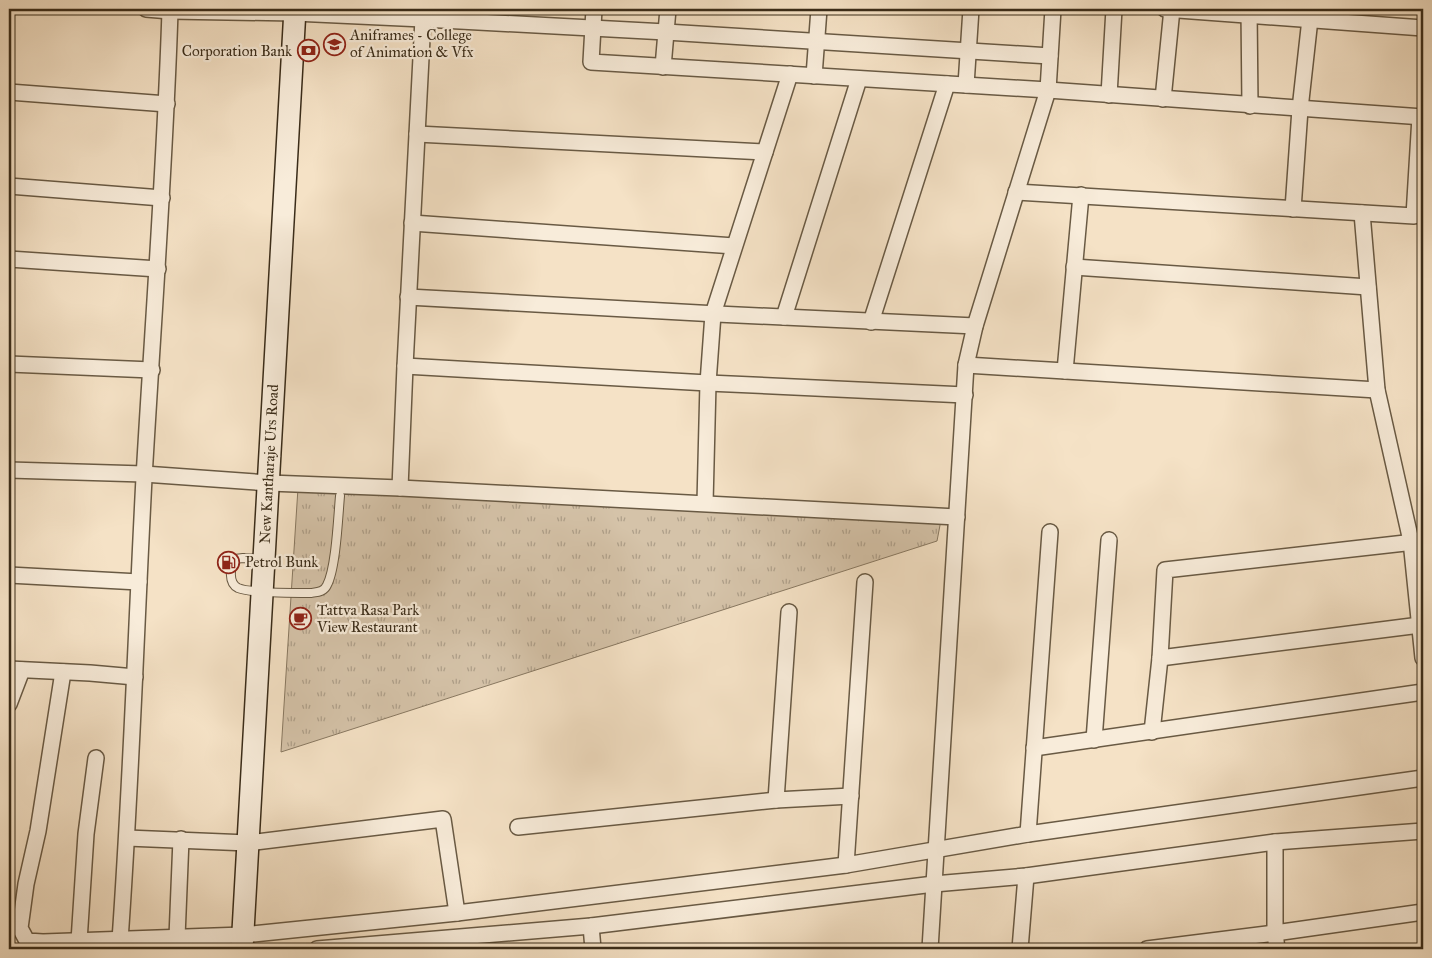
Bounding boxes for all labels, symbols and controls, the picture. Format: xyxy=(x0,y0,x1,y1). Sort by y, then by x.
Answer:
place label: Aniframes - College of Animation & Vfx xyxy=(349,26,474,61)
school or university icon: Aniframes - College of Animation & Vfx xyxy=(322,32,346,56)
bank icon: Corporation Bank xyxy=(296,39,320,63)
place label: Corporation Bank xyxy=(182,42,292,60)
street label: New Kantharaje Urs Road xyxy=(256,383,282,544)
fuel station icon: Petrol Bunk xyxy=(217,550,241,574)
place label: Petrol Bunk xyxy=(245,553,318,571)
place label: Tattva Rasa Park View Restaurant xyxy=(316,601,419,636)
cafe icon: Tattva Rasa Park View Restaurant xyxy=(289,607,313,631)

